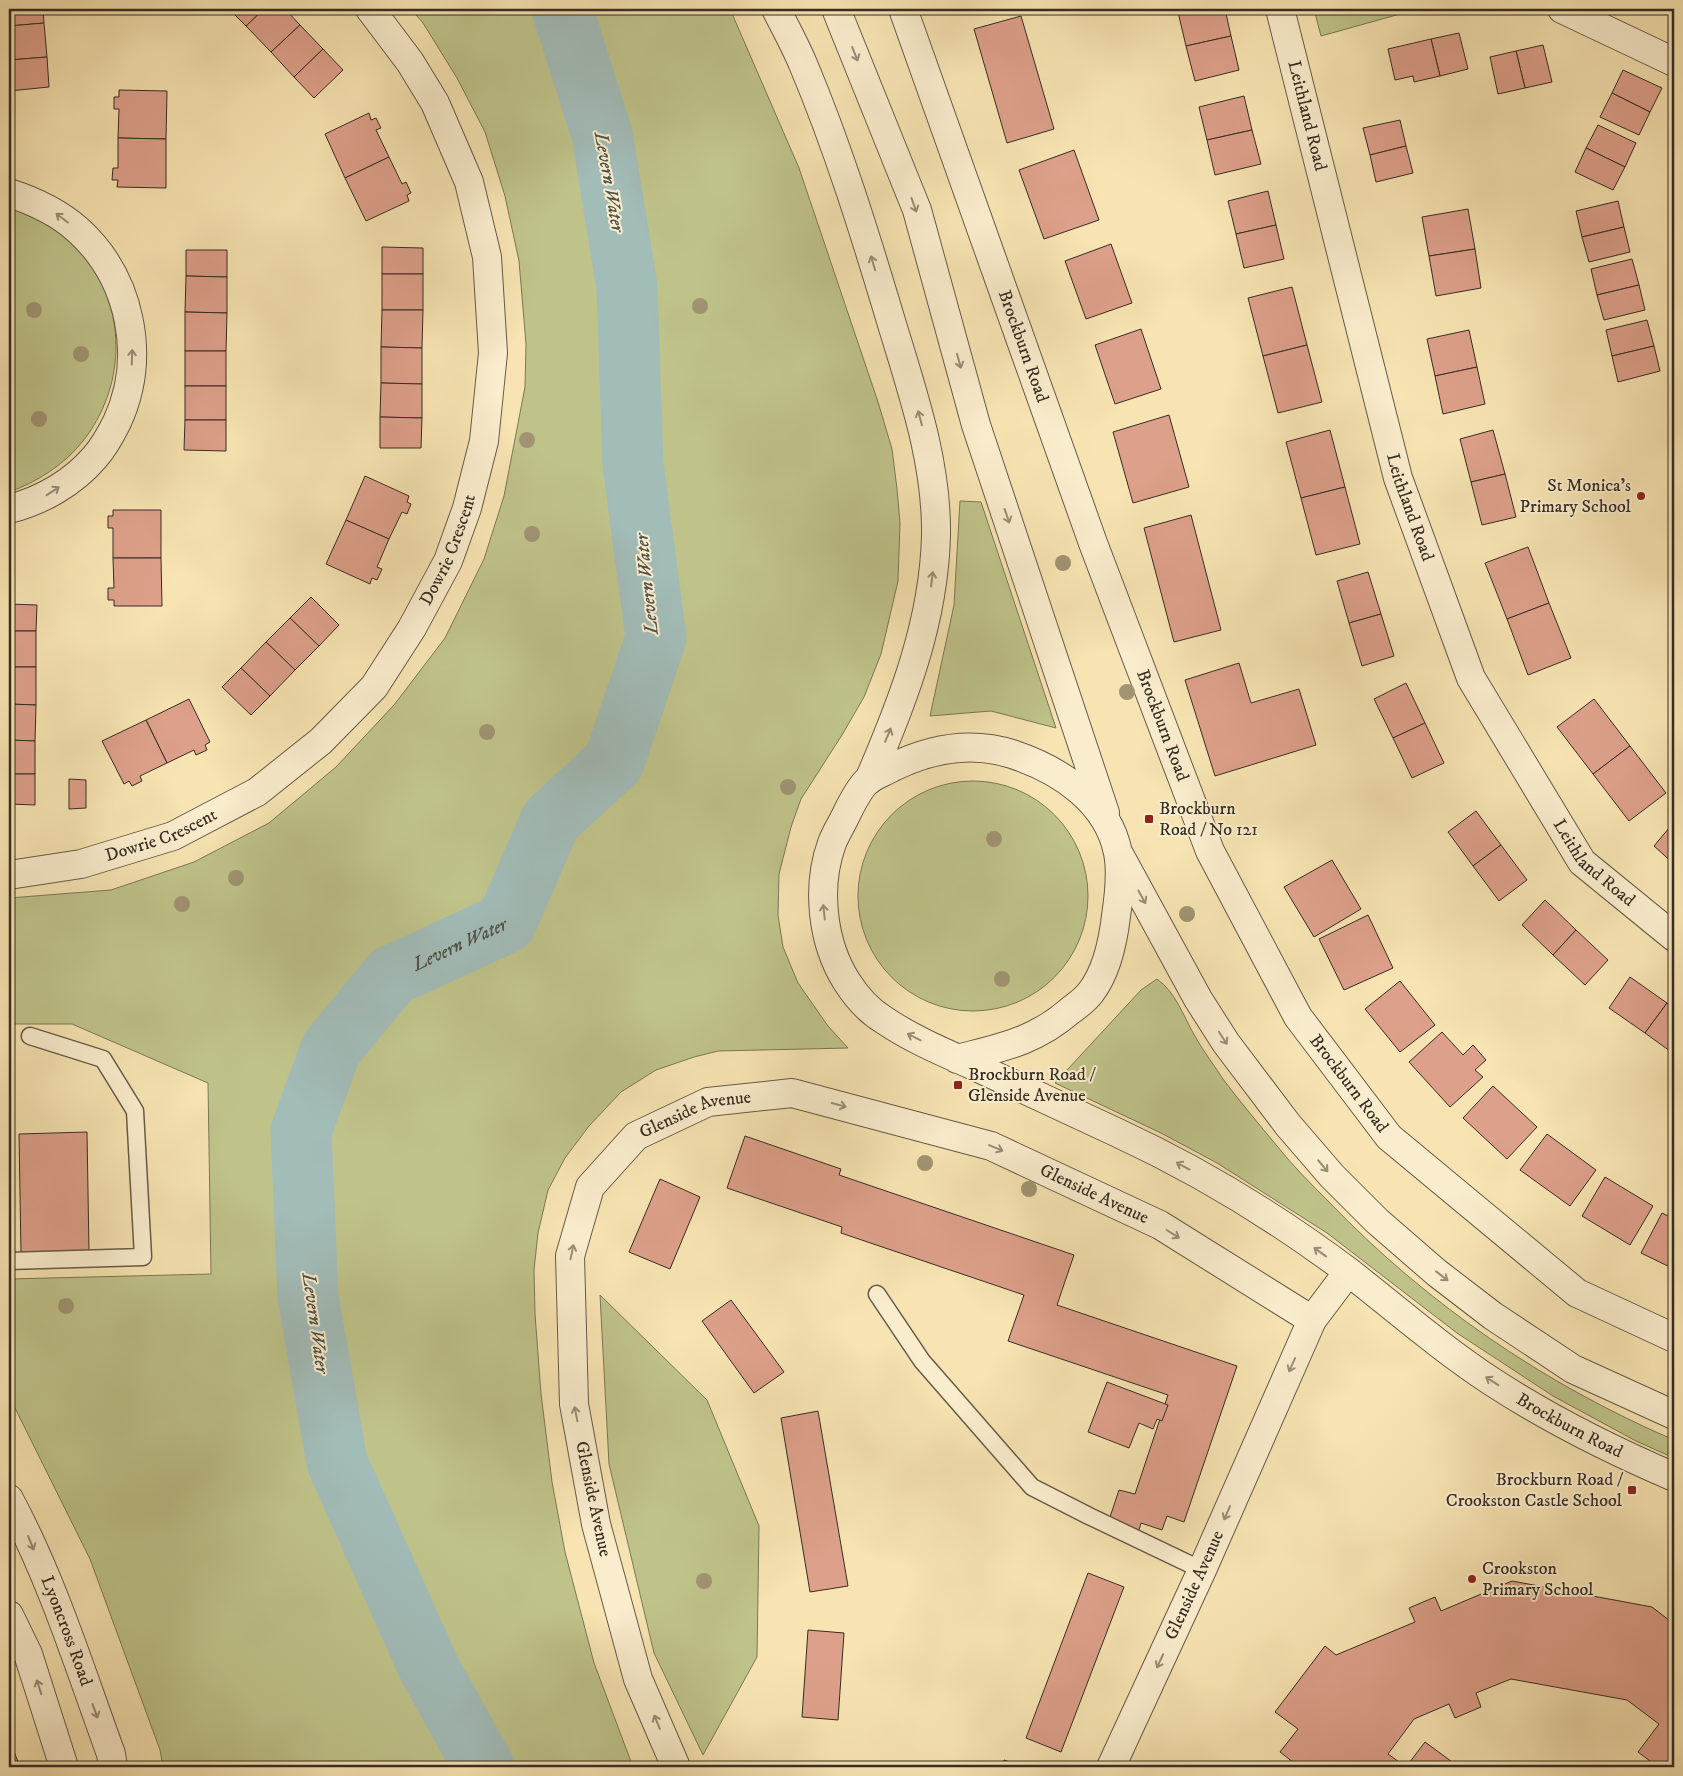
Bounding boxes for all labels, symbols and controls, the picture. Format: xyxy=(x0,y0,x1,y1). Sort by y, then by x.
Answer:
one-way arrow xyxy=(851,46,860,61)
street label: Leithland Road xyxy=(1282,58,1331,173)
water label: Levern Water xyxy=(589,129,629,236)
one-way arrow xyxy=(910,197,920,212)
one-way arrow xyxy=(56,212,69,223)
one-way arrow xyxy=(868,255,878,271)
street label: Brockburn Road xyxy=(993,287,1053,405)
one-way arrow xyxy=(127,349,136,365)
one-way arrow xyxy=(954,353,964,369)
one-way arrow xyxy=(915,411,924,427)
street label: Leithland Road xyxy=(1381,451,1438,564)
place label: St Monica's Primary School xyxy=(1520,475,1632,518)
one-way arrow xyxy=(46,486,60,496)
marker: St Monica's Primary School xyxy=(1635,490,1647,502)
street label: Dowrie Crescent xyxy=(415,492,481,609)
one-way arrow xyxy=(1003,508,1012,523)
water label: Levern Water xyxy=(630,530,664,637)
one-way arrow xyxy=(927,572,937,588)
street label: Brockburn Road xyxy=(1131,667,1194,784)
one-way arrow xyxy=(883,728,893,743)
place label: Brockburn Road / No 121 xyxy=(1159,798,1258,841)
street label: Dowrie Crescent xyxy=(102,804,221,867)
marker: Brockburn Road / No 121 xyxy=(1143,813,1155,825)
street label: Leithland Road xyxy=(1548,815,1639,912)
one-way arrow xyxy=(1138,890,1148,904)
one-way arrow xyxy=(819,904,829,920)
water label: Levern Water xyxy=(408,912,513,976)
street label: Brockburn Road xyxy=(1304,1030,1393,1137)
one-way arrow xyxy=(1218,1031,1228,1045)
one-way arrow xyxy=(907,1032,922,1041)
place label: Brockburn Road / Glenside Avenue xyxy=(968,1064,1097,1107)
marker: Brockburn Road / Glenside Avenue xyxy=(952,1079,964,1091)
street label: Glenside Avenue xyxy=(636,1086,752,1144)
one-way arrow xyxy=(831,1101,847,1110)
one-way arrow xyxy=(988,1144,1003,1154)
street label: Glenside Avenue xyxy=(1036,1159,1152,1229)
one-way arrow xyxy=(1317,1160,1329,1173)
one-way arrow xyxy=(1175,1161,1190,1171)
one-way arrow xyxy=(1166,1229,1180,1239)
one-way arrow xyxy=(568,1244,577,1260)
one-way arrow xyxy=(1313,1247,1327,1257)
water label: Levern Water xyxy=(296,1270,334,1377)
one-way arrow xyxy=(1435,1271,1448,1282)
one-way arrow xyxy=(1287,1357,1296,1372)
one-way arrow xyxy=(1485,1376,1499,1387)
street label: Brockburn Road xyxy=(1512,1388,1626,1463)
one-way arrow xyxy=(570,1406,580,1422)
street label: Glenside Avenue xyxy=(570,1439,616,1559)
place label: Brockburn Road / Crookston Castle School xyxy=(1446,1469,1624,1512)
marker: Brockburn Road / Crookston Castle School xyxy=(1626,1484,1638,1496)
one-way arrow xyxy=(1221,1505,1231,1520)
street label: Glenside Avenue xyxy=(1160,1527,1229,1643)
one-way arrow xyxy=(26,1535,36,1550)
place label: Crookston Primary School xyxy=(1482,1558,1594,1601)
street label: Lyoncross Road xyxy=(35,1573,97,1689)
marker: Crookston Primary School xyxy=(1466,1573,1478,1585)
one-way arrow xyxy=(1154,1653,1164,1668)
one-way arrow xyxy=(33,1680,43,1696)
one-way arrow xyxy=(91,1702,100,1718)
one-way arrow xyxy=(651,1715,661,1730)

